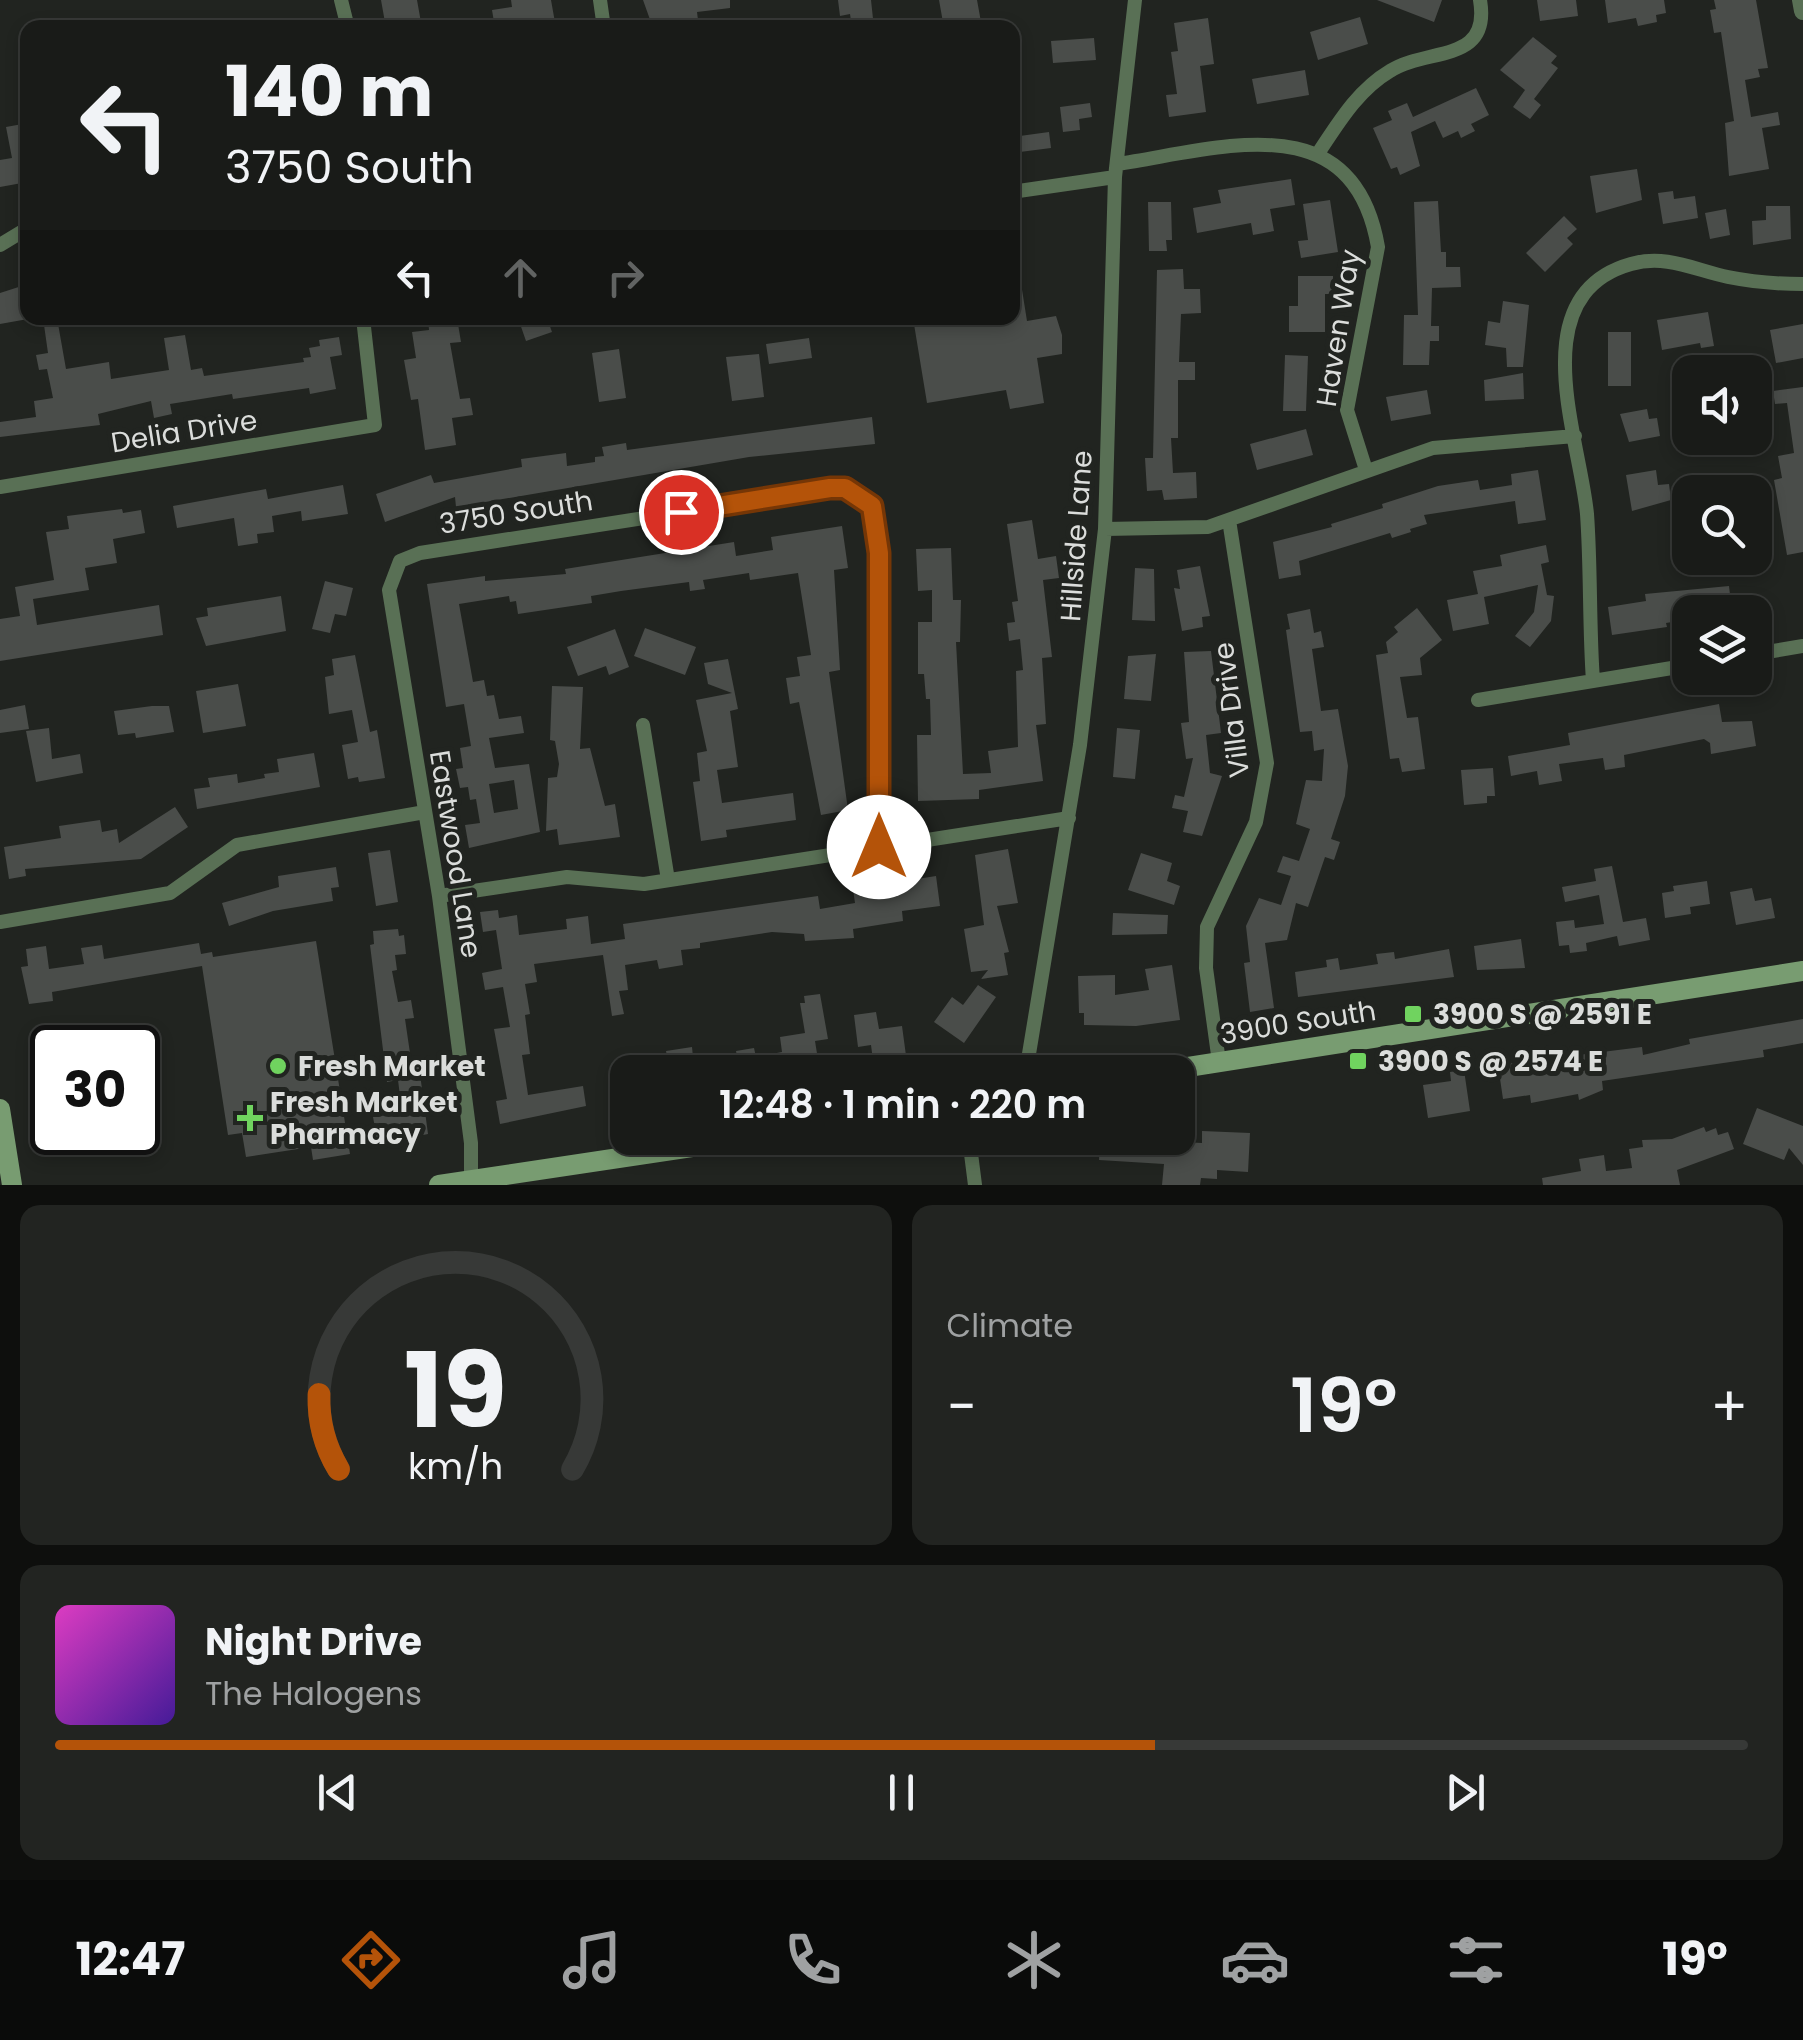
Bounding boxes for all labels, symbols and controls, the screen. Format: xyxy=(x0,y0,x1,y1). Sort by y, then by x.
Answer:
text: 140 m xyxy=(225,42,433,141)
icon: left xyxy=(60,60,190,190)
text: 3750 South xyxy=(225,136,474,199)
street label: Haven Way xyxy=(1307,246,1370,410)
icon: left xyxy=(388,250,443,305)
icon: ahead xyxy=(493,250,548,305)
icon: right xyxy=(598,250,653,305)
map controls xyxy=(1672,355,1772,695)
button: sound xyxy=(1672,355,1772,455)
street label: Delia Drive xyxy=(108,401,260,462)
street label: Hillside Lane xyxy=(1051,449,1102,623)
pin xyxy=(639,470,724,555)
button: search xyxy=(1672,475,1772,575)
street label: 3750 South xyxy=(437,481,596,544)
icon: arrive xyxy=(654,485,709,540)
button: layers xyxy=(1672,595,1772,695)
street label: Villa Drive xyxy=(1204,640,1259,780)
street label: Eastwood Lane xyxy=(420,748,491,961)
position arrow xyxy=(827,795,931,899)
street label: 3900 South xyxy=(1217,991,1379,1054)
place label: 3900 S @ 2591 E xyxy=(1433,995,1652,1034)
marker: 3900 S @ 2591 E xyxy=(1402,1003,1424,1025)
speed limit sign: 30 xyxy=(30,1025,160,1155)
place label: 3900 S @ 2574 E xyxy=(1378,1042,1603,1081)
place label: Fresh Market xyxy=(298,1047,486,1086)
marker: 3900 S @ 2574 E xyxy=(1347,1050,1369,1072)
marker: Fresh Market xyxy=(267,1055,289,1077)
text: 12:48 · 1 min · 220 m xyxy=(719,1078,1086,1131)
place label: Fresh Market Pharmacy xyxy=(270,1083,458,1154)
marker: Fresh Market Pharmacy xyxy=(239,1107,261,1129)
text: Climate xyxy=(947,1303,1073,1348)
text: 19 xyxy=(404,1318,507,1463)
text: 19° xyxy=(1290,1353,1397,1458)
text: − xyxy=(947,1368,977,1445)
text: + xyxy=(1710,1368,1748,1445)
text: km/h xyxy=(408,1441,503,1492)
text: Night Drive xyxy=(205,1615,422,1668)
text: The Halogens xyxy=(205,1671,422,1716)
icon: previous xyxy=(310,1765,365,1820)
icon: pause xyxy=(874,1765,929,1820)
icon: next xyxy=(1438,1765,1493,1820)
icon: directions xyxy=(336,1925,406,1995)
icon: music xyxy=(557,1925,627,1995)
icon: phone xyxy=(778,1925,848,1995)
icon: climate xyxy=(999,1925,1069,1995)
icon: car xyxy=(1220,1925,1290,1995)
icon: filters xyxy=(1441,1925,1511,1995)
text: 12:47 xyxy=(75,1928,185,1991)
text: 19° xyxy=(1662,1928,1728,1991)

